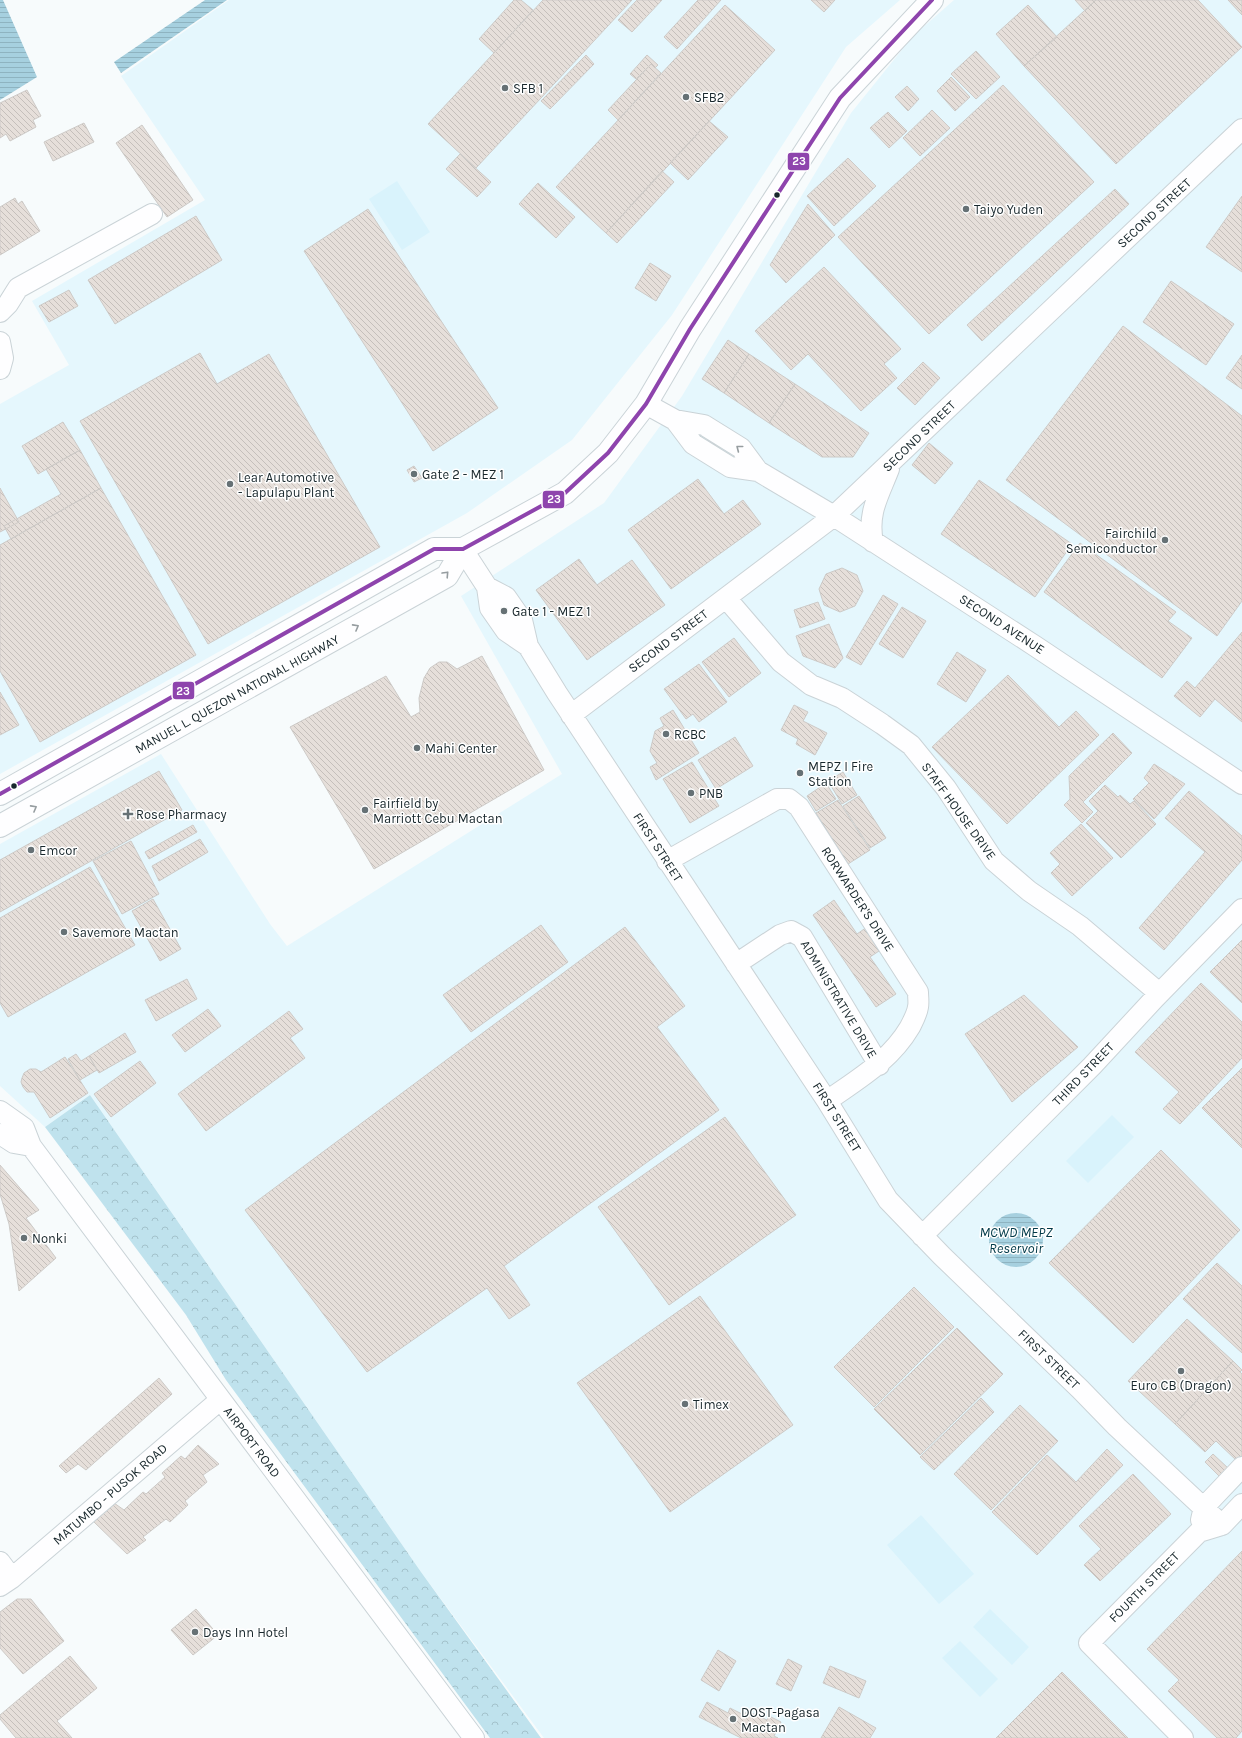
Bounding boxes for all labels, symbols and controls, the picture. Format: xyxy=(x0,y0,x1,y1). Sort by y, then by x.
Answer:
place label: SFB 1 xyxy=(513,81,543,96)
marker: SFB 1 xyxy=(500,83,510,93)
place label: SFB2 xyxy=(694,90,724,105)
marker: SFB2 xyxy=(681,92,691,102)
line badge: 23 xyxy=(787,152,810,171)
text: 23 xyxy=(792,155,806,168)
street label: SECOND STREET xyxy=(1114,175,1194,251)
unlabelled marker xyxy=(772,190,782,200)
place label: Taiyo Yuden xyxy=(974,202,1043,217)
marker: Taiyo Yuden xyxy=(961,204,971,214)
street label: SECOND STREET xyxy=(879,397,959,475)
one-way arrow xyxy=(736,445,743,452)
place label: Gate 2 - MEZ 1 xyxy=(422,467,504,482)
marker: Gate 2 - MEZ 1 xyxy=(409,469,419,479)
place label: Lear Automotive - Lapulapu Plant xyxy=(238,470,335,500)
marker: Lear Automotive - Lapulapu Plant xyxy=(225,479,235,489)
line badge: 23 xyxy=(542,490,565,509)
text: 23 xyxy=(547,493,561,506)
place label: Fairchild Semiconductor xyxy=(1066,526,1157,556)
marker: Fairchild Semiconductor xyxy=(1160,535,1170,545)
one-way arrow xyxy=(442,571,449,579)
street label: SECOND AVENUE xyxy=(957,591,1047,657)
place label: Gate 1 - MEZ 1 xyxy=(512,604,591,619)
marker: Gate 1 - MEZ 1 xyxy=(499,606,509,616)
street label: SECOND STREET xyxy=(625,606,711,676)
one-way arrow xyxy=(351,625,359,632)
street label: MANUEL L. QUEZON NATIONAL HIGHWAY xyxy=(132,631,342,757)
line badge: 23 xyxy=(172,681,195,700)
text: 23 xyxy=(176,685,190,698)
place label: RCBC xyxy=(674,727,706,742)
marker: RCBC xyxy=(661,729,671,739)
place label: Mahi Center xyxy=(425,741,497,756)
marker: Mahi Center xyxy=(412,743,422,753)
place label: MEPZ I Fire Station xyxy=(808,759,873,789)
street label: STAFF HOUSE DRIVE xyxy=(919,759,999,863)
marker: MEPZ I Fire Station xyxy=(795,768,805,778)
unlabelled marker xyxy=(9,781,19,791)
place label: PNB xyxy=(699,786,723,801)
marker: PNB xyxy=(686,788,696,798)
place label: Fairfield by Marriott Cebu Mactan xyxy=(373,796,502,826)
one-way arrow xyxy=(30,805,37,812)
marker: Fairfield by Marriott Cebu Mactan xyxy=(360,805,370,815)
place label: Rose Pharmacy xyxy=(136,807,227,822)
marker: Rose Pharmacy xyxy=(123,809,133,819)
street label: FIRST STREET xyxy=(630,810,686,885)
place label: Emcor xyxy=(39,843,77,858)
street label: RORWARDER'S DRIVE xyxy=(818,844,898,954)
marker: Emcor xyxy=(26,845,36,855)
place label: Savemore Mactan xyxy=(72,925,179,940)
marker: Savemore Mactan xyxy=(59,927,69,937)
street label: ADMINISTRATIVE DRIVE xyxy=(798,937,880,1061)
street label: THIRD STREET xyxy=(1049,1039,1117,1109)
street label: FIRST STREET xyxy=(810,1079,865,1155)
water label: MCWD MEPZ Reservoir xyxy=(979,1224,1053,1257)
place label: Nonki xyxy=(32,1231,67,1246)
marker: Nonki xyxy=(19,1233,29,1243)
street label: FIRST STREET xyxy=(1015,1326,1083,1392)
marker: Euro CB (Dragon) xyxy=(1176,1366,1186,1376)
place label: Euro CB (Dragon) xyxy=(1130,1378,1232,1393)
place label: Timex xyxy=(693,1397,729,1412)
marker: Timex xyxy=(680,1399,690,1409)
street label: AIRPORT ROAD xyxy=(221,1404,283,1480)
street label: MATUMBO - PUSOK ROAD xyxy=(50,1440,170,1548)
street label: FOURTH STREET xyxy=(1106,1548,1183,1625)
place label: Days Inn Hotel xyxy=(203,1625,288,1640)
marker: Days Inn Hotel xyxy=(190,1627,200,1637)
place label: DOST-Pagasa Mactan xyxy=(741,1705,820,1735)
marker: DOST-Pagasa Mactan xyxy=(728,1714,738,1724)

